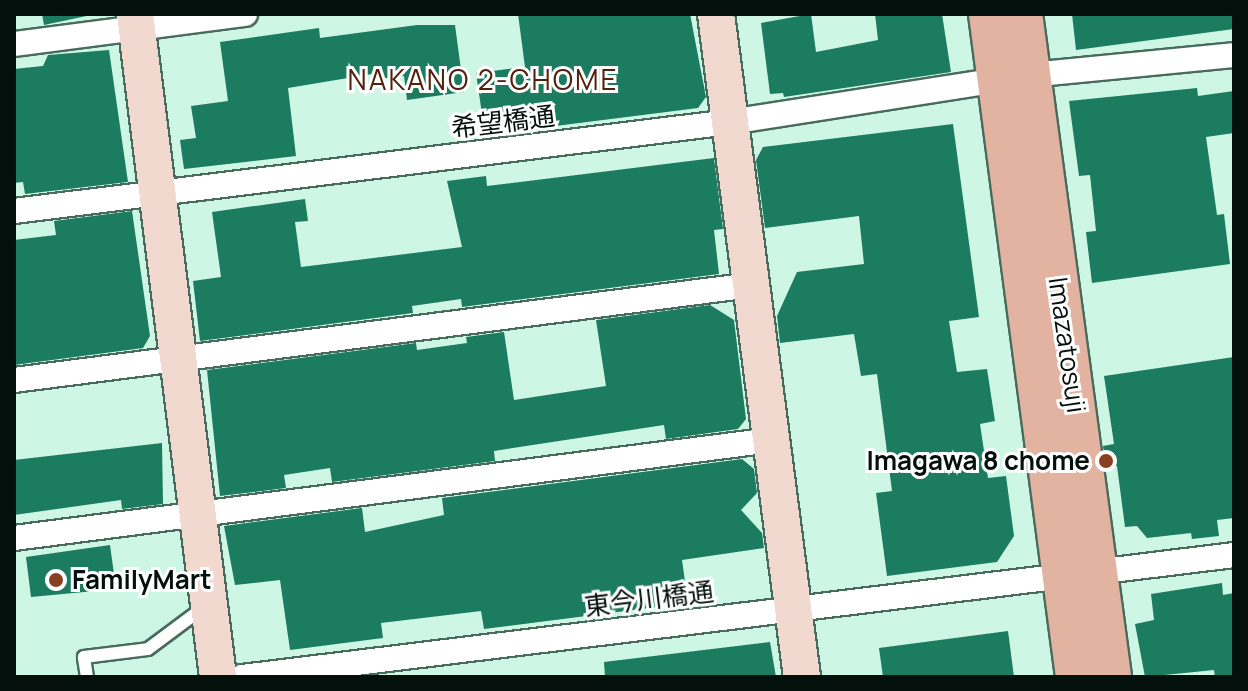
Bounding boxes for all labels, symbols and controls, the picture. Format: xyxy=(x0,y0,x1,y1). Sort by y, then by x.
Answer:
district label: NAKANO 2-CHOME xyxy=(348,62,618,96)
street label: 希望橋通 xyxy=(449,100,557,144)
street label: Imazatosuji xyxy=(1042,275,1092,415)
place label: Imagawa 8 chome xyxy=(866,445,1090,477)
marker: Imagawa 8 chome xyxy=(1097,452,1115,470)
place label: FamilyMart xyxy=(72,564,211,596)
marker: FamilyMart xyxy=(47,571,65,589)
street label: 東今川橋通 xyxy=(583,576,715,622)

